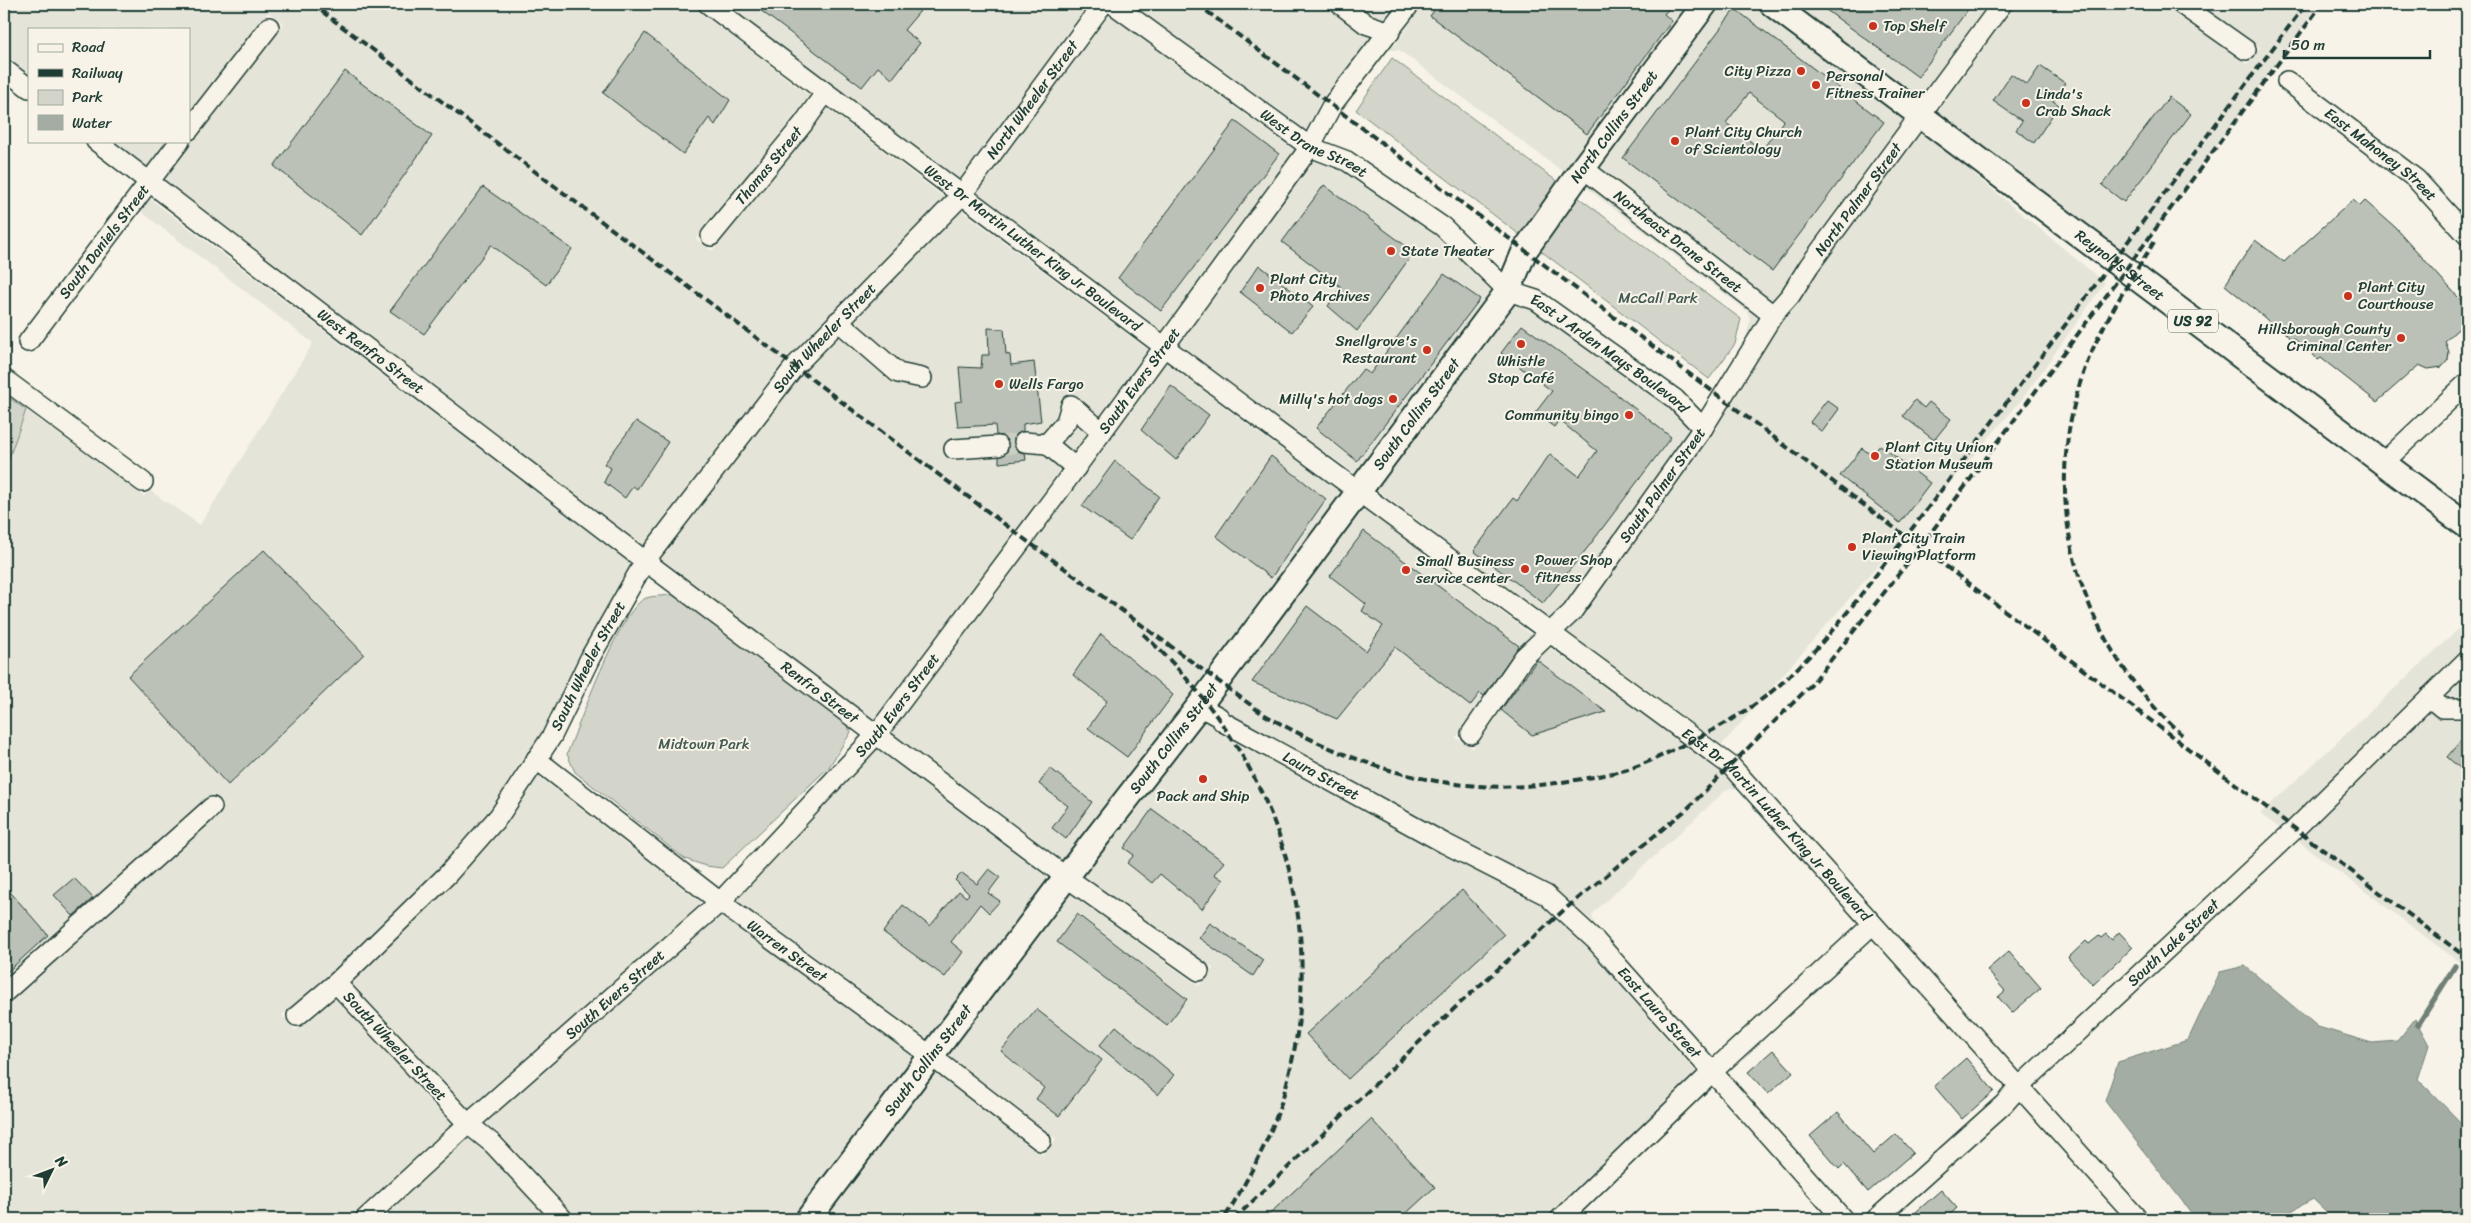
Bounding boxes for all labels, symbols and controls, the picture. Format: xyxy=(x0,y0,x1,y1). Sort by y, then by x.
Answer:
place label: Top Shelf xyxy=(1883,13,1948,39)
marker: Top Shelf xyxy=(1867,20,1879,32)
legend xyxy=(28,28,190,142)
scale bar xyxy=(2284,28,2430,60)
text: 50 m xyxy=(2291,32,2326,58)
text: Road xyxy=(72,34,105,60)
street label: North Wheeler Street xyxy=(979,34,1086,165)
place label: City Pizza xyxy=(1725,58,1791,84)
text: Railway xyxy=(72,60,123,86)
place label: Personal Fitness Trainer xyxy=(1826,63,1925,106)
street label: North Collins Street xyxy=(1563,64,1665,189)
marker: City Pizza xyxy=(1795,65,1807,77)
marker: Personal Fitness Trainer xyxy=(1810,79,1822,91)
place label: Linda's Crab Shack xyxy=(2036,81,2111,124)
text: Park xyxy=(72,84,103,110)
marker: Linda's Crab Shack xyxy=(2020,97,2032,109)
street label: East Mahoney Street xyxy=(2319,101,2444,208)
street label: West Drane Street xyxy=(1255,102,1373,185)
text: Water xyxy=(72,110,112,136)
place label: Plant City Church of Scientology xyxy=(1685,119,1802,162)
street label: Thomas Street xyxy=(728,120,810,211)
marker: Plant City Church of Scientology xyxy=(1669,135,1681,147)
street label: North Palmer Street xyxy=(1808,136,1909,262)
street label: West Dr Martin Luther King Jr Boulevard xyxy=(918,157,1148,339)
street label: South Daniels Street xyxy=(52,178,156,305)
street label: Northeast Drane Street xyxy=(1608,183,1748,300)
street label: Reynolds Street xyxy=(2069,223,2171,308)
place label: State Theater xyxy=(1401,238,1495,264)
marker: State Theater xyxy=(1385,245,1397,257)
place label: Plant City Photo Archives xyxy=(1270,266,1370,309)
place label: Plant City Courthouse xyxy=(2358,274,2434,317)
street label: South Wheeler Street xyxy=(766,276,883,399)
marker: Plant City Photo Archives xyxy=(1254,282,1266,294)
park label: McCall Park xyxy=(1618,285,1698,311)
street label: East J Arden Mays Boulevard xyxy=(1527,286,1696,420)
marker: Plant City Courthouse xyxy=(2342,290,2354,302)
street label: West Renfro Street xyxy=(312,302,430,401)
road number: US 92 xyxy=(2168,310,2218,332)
place label: Hillsborough County Criminal Center xyxy=(2258,316,2392,359)
street label: South Evers Street xyxy=(1092,322,1187,439)
place label: Snellgrove's Restaurant xyxy=(1335,328,1417,371)
marker: Hillsborough County Criminal Center xyxy=(2395,332,2407,344)
marker: Whistle Stop Café xyxy=(1515,338,1527,350)
marker: Snellgrove's Restaurant xyxy=(1421,344,1433,356)
place label: Whistle Stop Café xyxy=(1488,348,1555,391)
street label: South Collins Street xyxy=(1366,352,1468,476)
place label: Wells Fargo xyxy=(1009,371,1084,397)
marker: Wells Fargo xyxy=(993,378,1005,390)
place label: Milly's hot dogs xyxy=(1279,386,1384,412)
marker: Milly's hot dogs xyxy=(1387,393,1399,405)
place label: Community bingo xyxy=(1505,402,1619,428)
marker: Community bingo xyxy=(1623,409,1635,421)
street label: South Palmer Street xyxy=(1612,422,1713,548)
place label: Plant City Union Station Museum xyxy=(1885,434,1994,477)
marker: Plant City Union Station Museum xyxy=(1869,450,1881,462)
place label: Plant City Train Viewing Platform xyxy=(1862,525,1976,568)
marker: Plant City Train Viewing Platform xyxy=(1846,541,1858,553)
place label: Power Shop fitness xyxy=(1535,547,1613,590)
place label: Small Business service center xyxy=(1415,548,1515,591)
marker: Power Shop fitness xyxy=(1519,563,1531,575)
marker: Small Business service center xyxy=(1400,564,1412,576)
street label: South Wheeler Street xyxy=(543,596,633,735)
street label: South Evers Street xyxy=(848,647,947,763)
street label: Renfro Street xyxy=(775,654,865,731)
street label: South Collins Street xyxy=(1122,676,1226,800)
street label: East Dr Martin Luther King Jr Boulevard xyxy=(1676,721,1879,928)
park label: Midtown Park xyxy=(658,731,750,757)
street label: Laura Street xyxy=(1278,744,1365,808)
marker: Pack and Ship xyxy=(1197,773,1209,785)
place label: Pack and Ship xyxy=(1157,783,1249,809)
street label: South Lake Street xyxy=(2121,892,2226,993)
street label: Warren Street xyxy=(741,913,834,990)
street label: South Evers Street xyxy=(559,943,671,1046)
street label: East Laura Street xyxy=(1611,960,1708,1065)
street label: South Wheeler Street xyxy=(337,985,454,1108)
street label: South Collins Street xyxy=(877,998,979,1122)
north arrow xyxy=(28,1146,78,1196)
text: N xyxy=(48,1149,74,1174)

